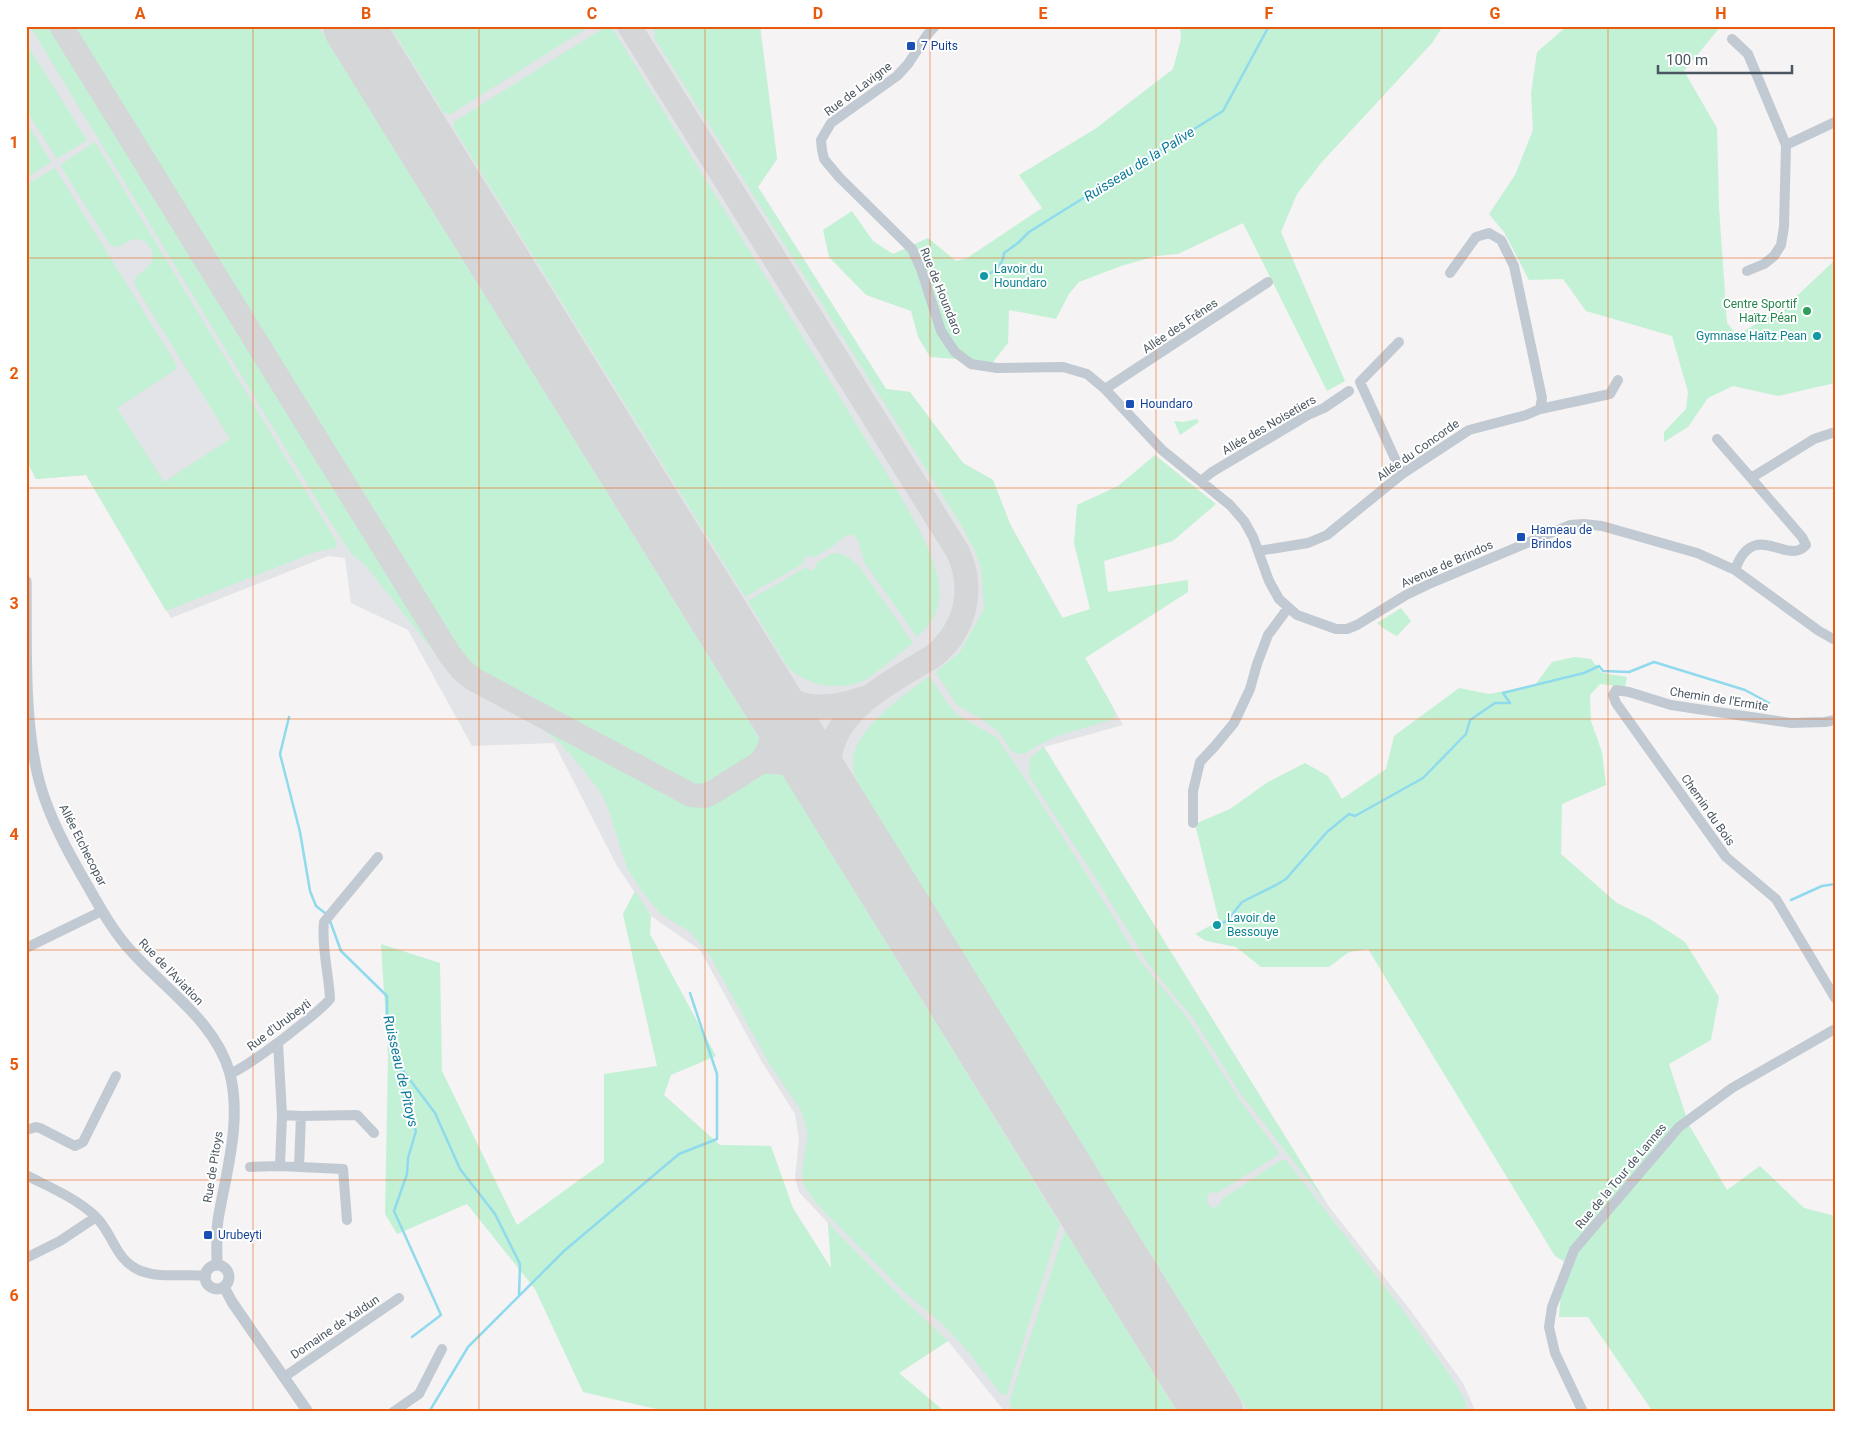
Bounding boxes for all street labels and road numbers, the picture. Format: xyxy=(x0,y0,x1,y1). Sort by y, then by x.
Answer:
street label: Rue de Lavigne xyxy=(822,59,894,119)
street label: Rue de Houndaro xyxy=(917,246,965,337)
street label: Allée des Frênes xyxy=(1140,296,1220,356)
street label: Allée des Noisetiers xyxy=(1220,392,1318,458)
street label: Allée du Concorde xyxy=(1374,416,1462,484)
street label: Avenue de Brindos xyxy=(1399,537,1495,591)
street label: Chemin de l'Ermite xyxy=(1669,684,1769,714)
street label: Chemin du Bois xyxy=(1678,772,1738,848)
street label: Allée Etchecopar xyxy=(56,802,110,888)
street label: Rue de l'Aviation xyxy=(136,936,206,1008)
street label: Rue d'Urubeyti xyxy=(244,996,314,1054)
street label: Rue de la Tour de Lannes xyxy=(1573,1120,1669,1232)
street label: Rue de Pitoys xyxy=(200,1130,226,1204)
street label: Domaine de Xaldun xyxy=(288,1292,382,1362)

